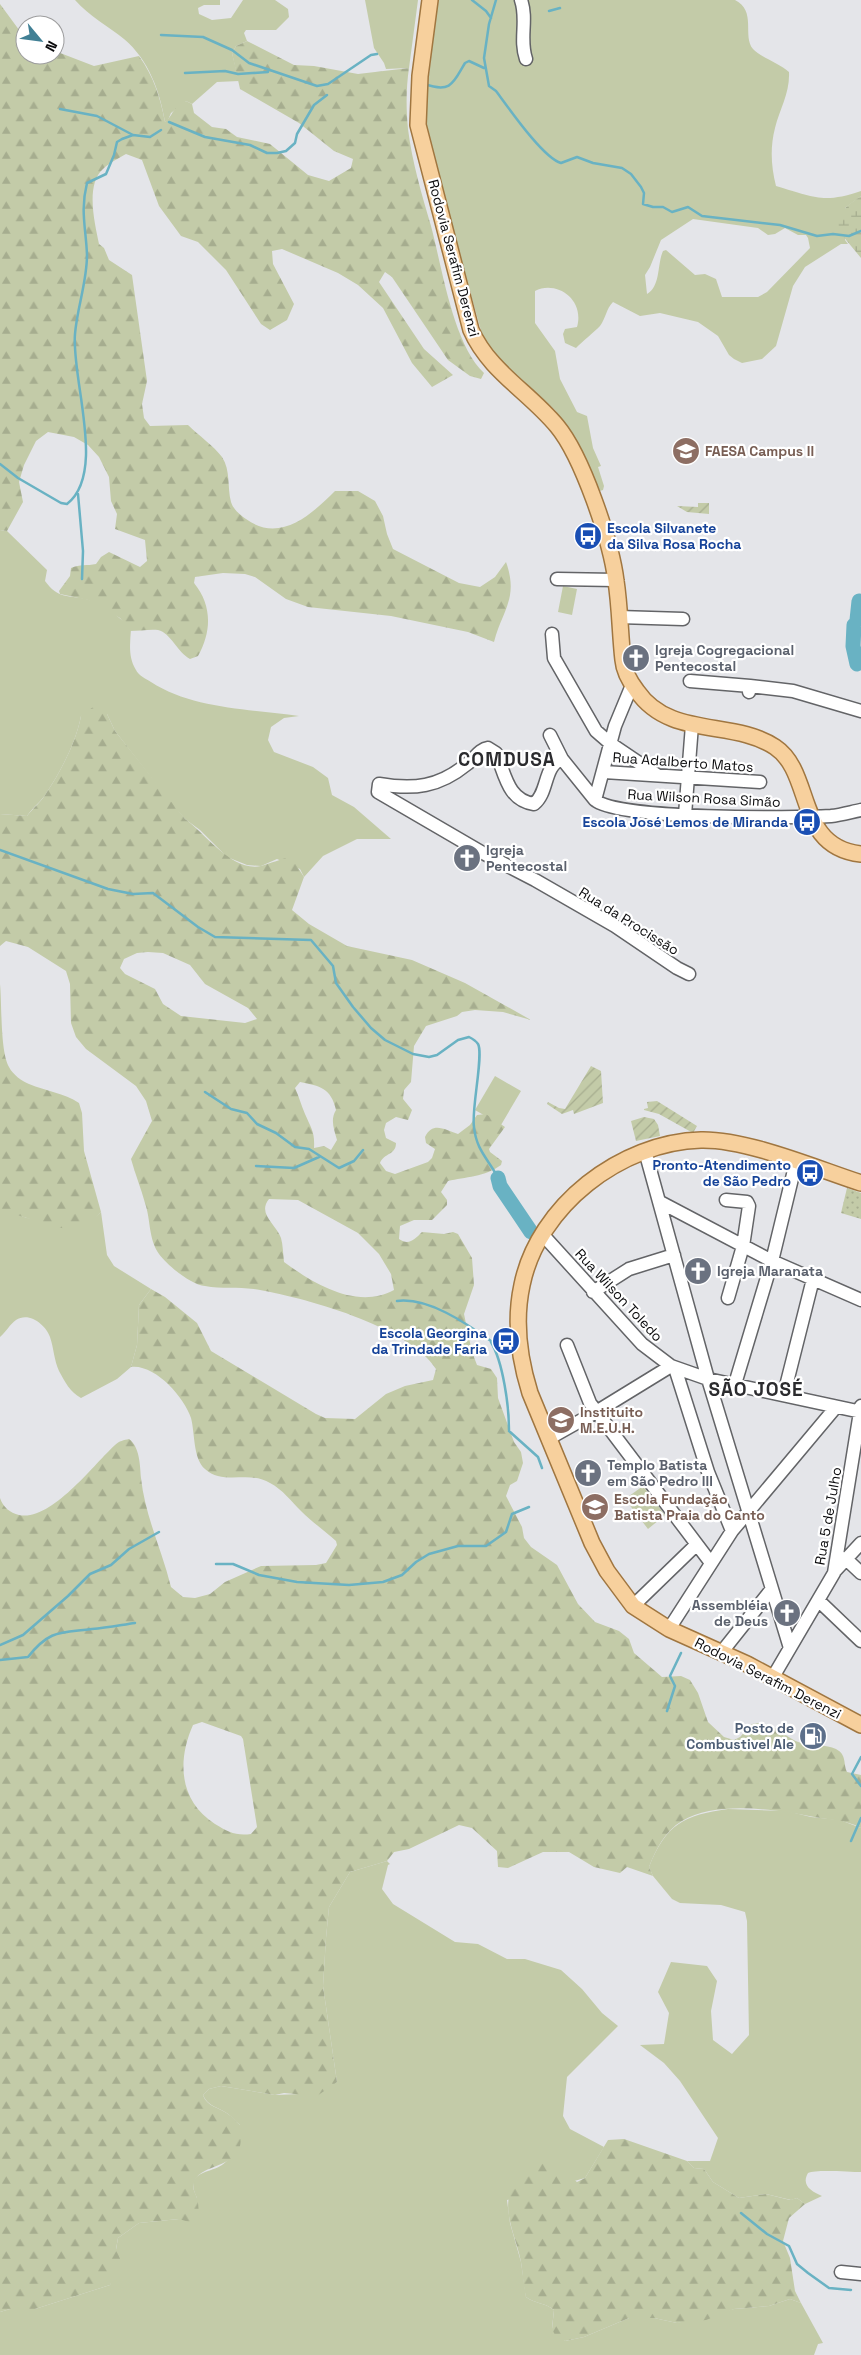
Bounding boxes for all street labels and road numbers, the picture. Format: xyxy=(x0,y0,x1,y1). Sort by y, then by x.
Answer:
street label: Rodovia Serafim Derenzi xyxy=(424,177,484,339)
street label: Rua Adalberto Matos xyxy=(612,748,754,776)
street label: Rua Wilson Rosa Simão xyxy=(627,785,781,811)
street label: Rua da Procissão xyxy=(576,883,682,959)
street label: Rua Wilson Toledo xyxy=(571,1245,667,1345)
street label: Rua 5 de Julho xyxy=(811,1466,845,1566)
street label: Rodovia Serafim Derenzi xyxy=(692,1633,844,1723)

